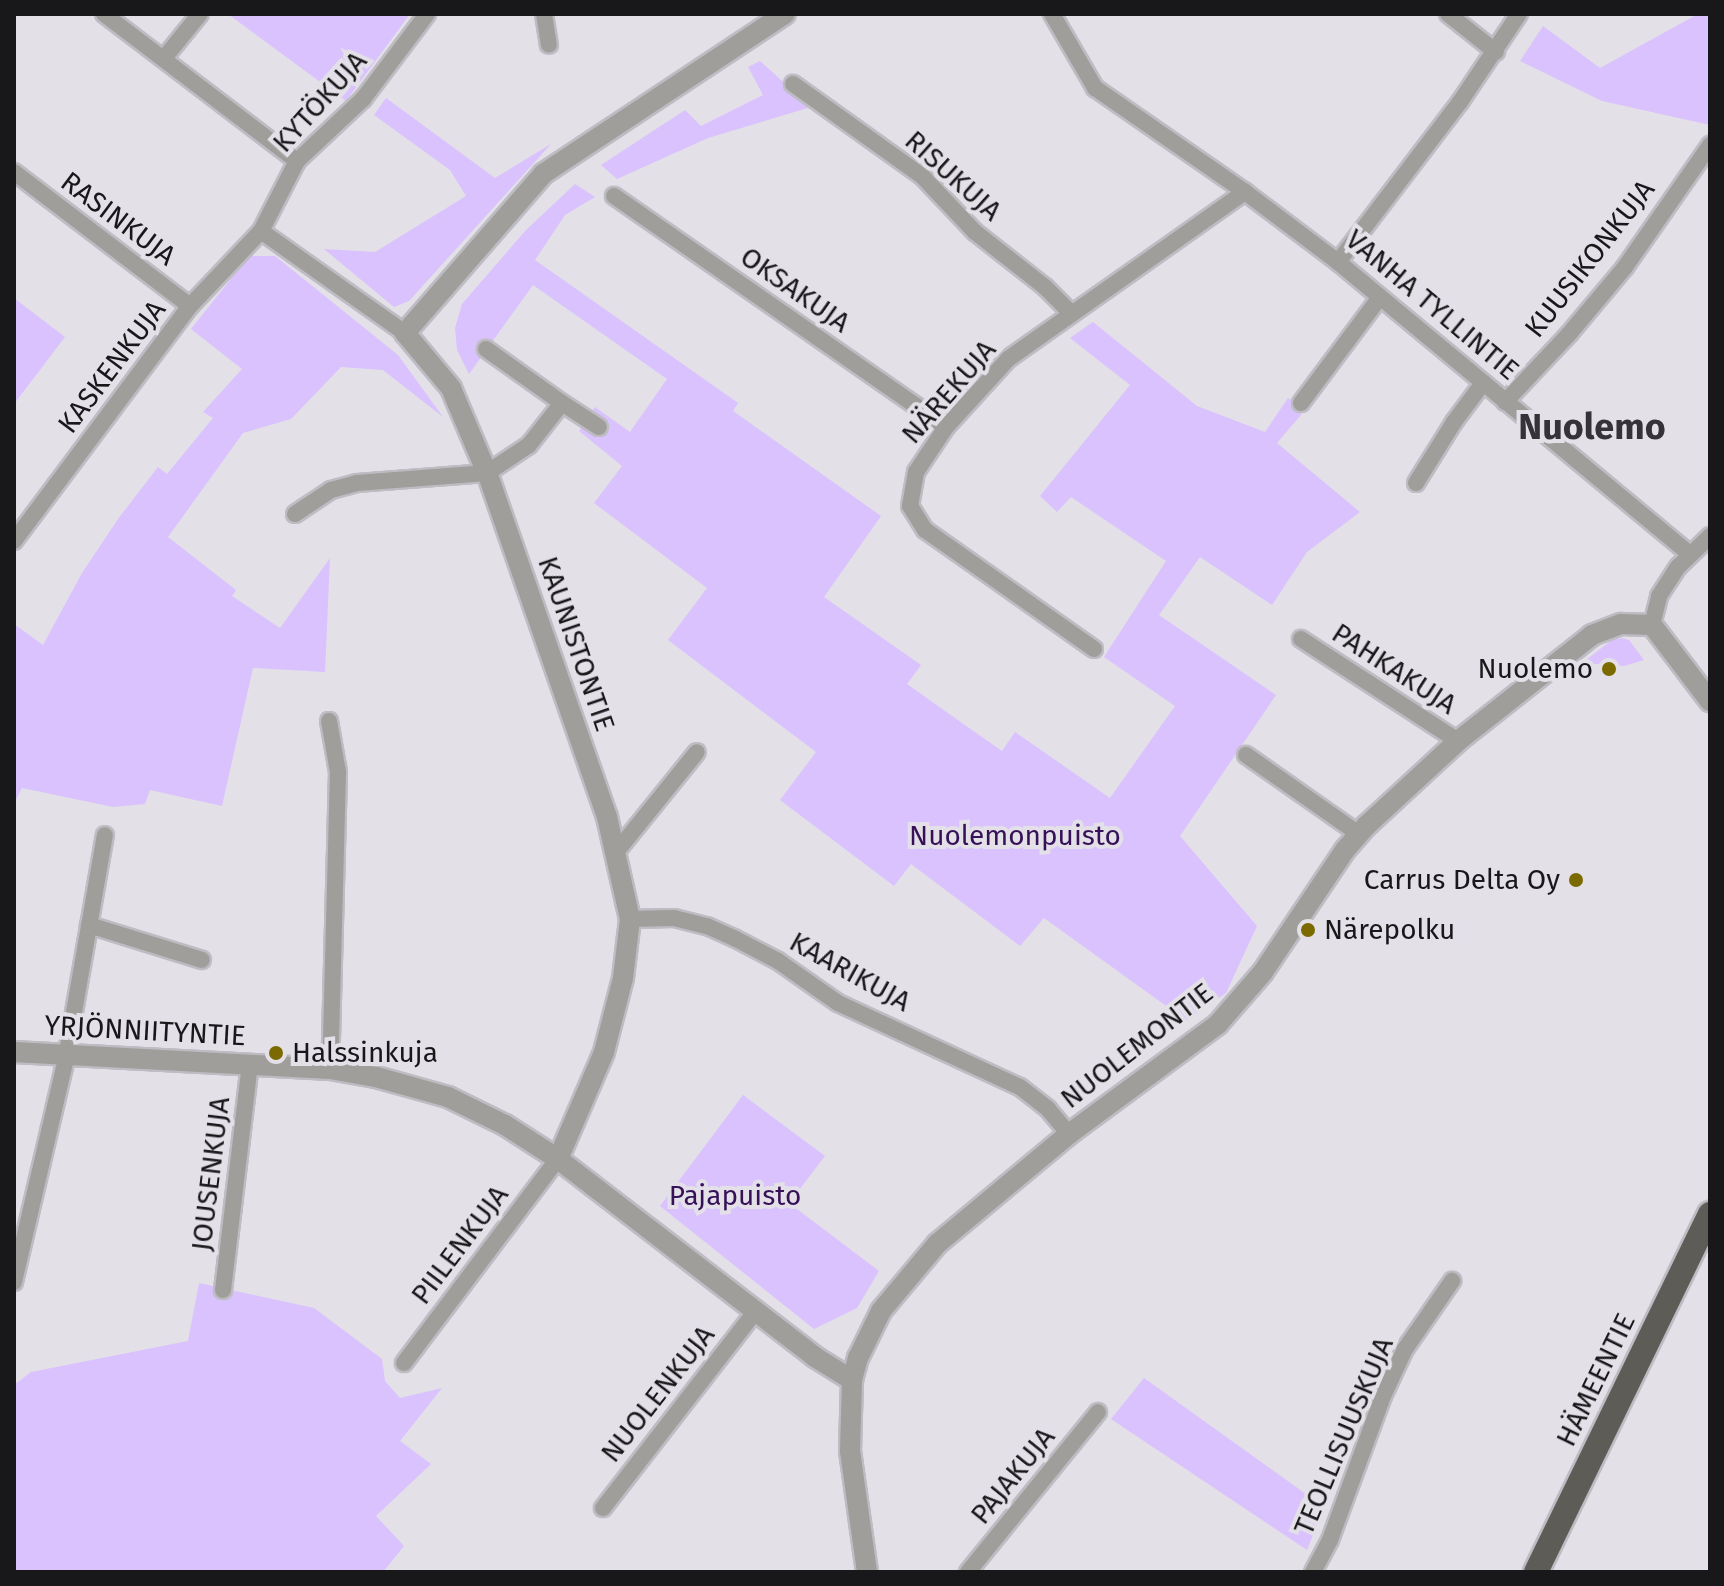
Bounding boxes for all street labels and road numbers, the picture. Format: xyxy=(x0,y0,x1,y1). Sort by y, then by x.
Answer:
street label: KYTÖKUJA xyxy=(266,45,374,159)
street label: RISUKUJA xyxy=(898,124,1008,228)
street label: RASINKUJA xyxy=(54,165,182,273)
street label: KUUSIKONKUJA xyxy=(1518,174,1662,344)
street label: VANHA TYLLINTIE xyxy=(1339,223,1525,387)
street label: OKSAKUJA xyxy=(734,240,856,340)
street label: KASKENKUJA xyxy=(51,294,173,440)
street label: NÄREKUJA xyxy=(895,333,1003,451)
street label: KAUNISTONTIE xyxy=(530,552,622,736)
street label: PAHKAKUJA xyxy=(1326,616,1462,722)
street label: KAARIKUJA xyxy=(784,925,916,1019)
street label: NUOLEMONTIE xyxy=(1054,976,1220,1116)
street label: YRJÖNNIITYNTIE xyxy=(44,1009,246,1053)
street label: JOUSENKUJA xyxy=(185,1095,237,1253)
street label: PIILENKUJA xyxy=(404,1179,516,1311)
street label: HÄMEENTIE xyxy=(1549,1308,1643,1452)
street label: NUOLENKUJA xyxy=(594,1319,722,1469)
street label: TEOLLISUUSKUJA xyxy=(1287,1332,1401,1540)
street label: PAJAKUJA xyxy=(964,1421,1062,1531)

